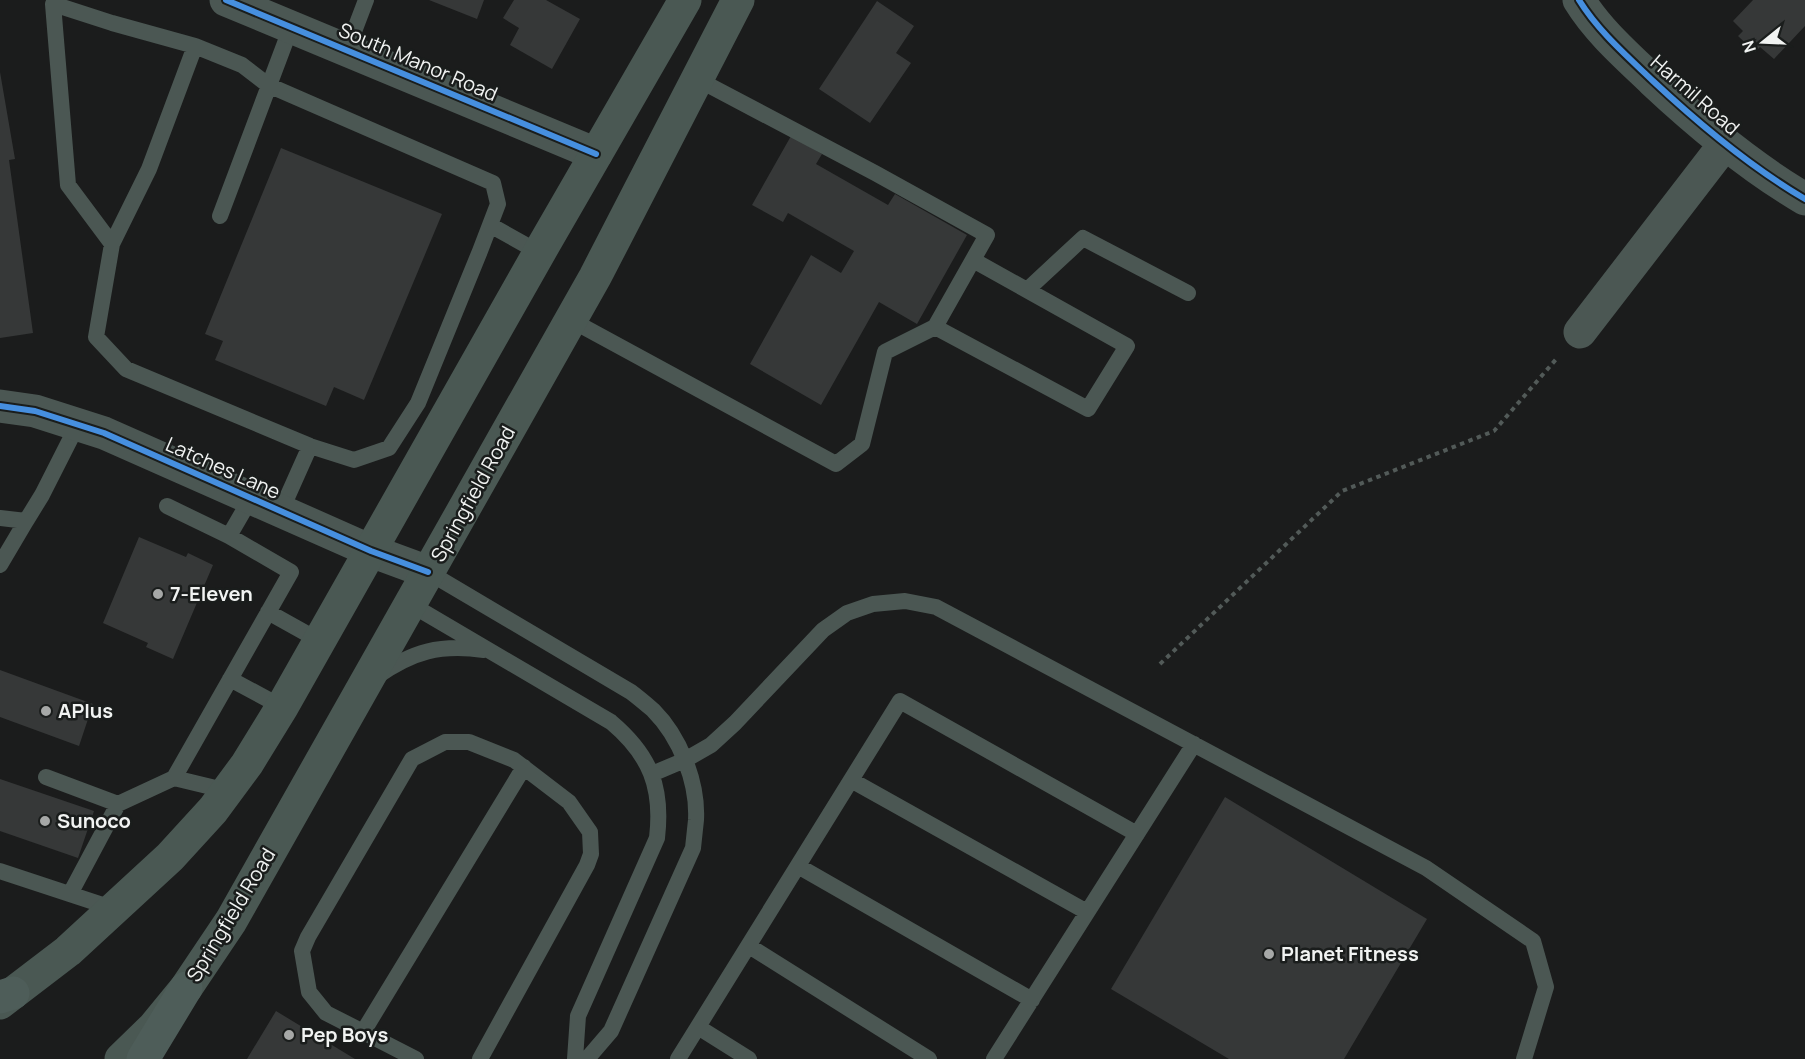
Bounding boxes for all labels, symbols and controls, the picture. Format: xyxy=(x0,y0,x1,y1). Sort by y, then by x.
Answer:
north arrow xyxy=(1733,12,1793,72)
street label: South Manor Road xyxy=(335,16,502,107)
text: N xyxy=(1736,38,1761,56)
street label: Harmil Road xyxy=(1645,48,1746,141)
street label: Springfield Road xyxy=(424,421,521,567)
street label: Latches Lane xyxy=(162,430,285,505)
place label: 7-Eleven xyxy=(170,580,253,607)
marker: 7-Eleven xyxy=(151,587,165,601)
place label: APlus xyxy=(58,697,113,724)
marker: APlus xyxy=(39,704,53,718)
place label: Sunoco xyxy=(57,807,131,834)
marker: Sunoco xyxy=(38,814,52,828)
street label: Springfield Road xyxy=(180,843,281,987)
place label: Planet Fitness xyxy=(1281,940,1419,967)
marker: Planet Fitness xyxy=(1262,947,1276,961)
place label: Pep Boys xyxy=(301,1021,388,1048)
marker: Pep Boys xyxy=(282,1028,296,1042)

